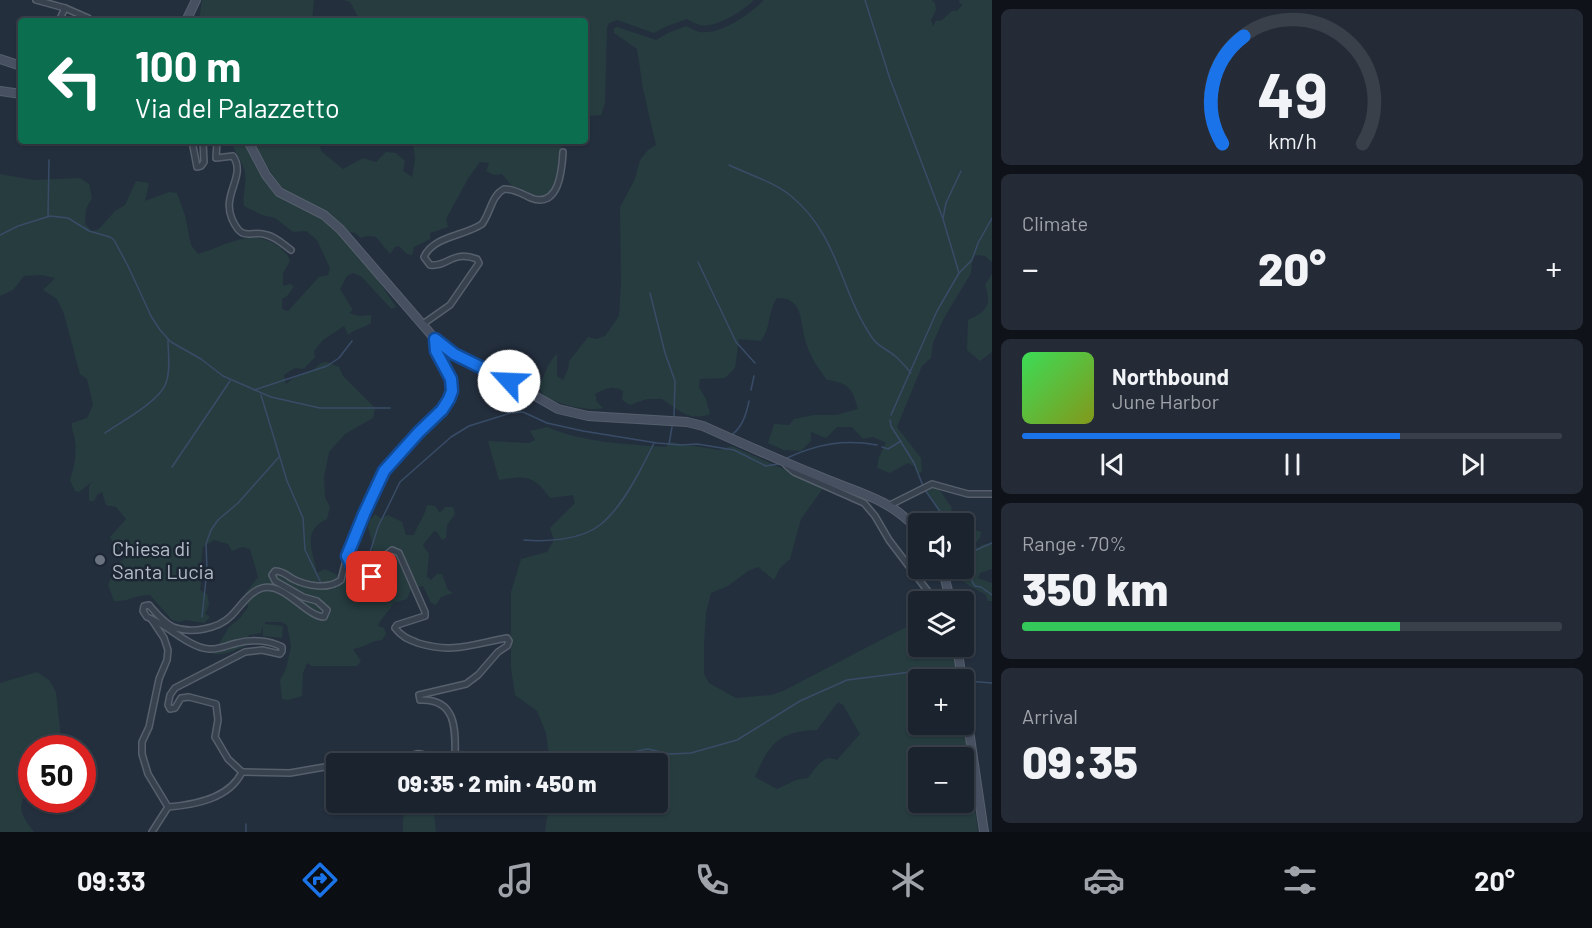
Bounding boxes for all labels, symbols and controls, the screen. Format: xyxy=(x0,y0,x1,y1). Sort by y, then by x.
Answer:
text: 100 m xyxy=(135,40,241,90)
icon: left xyxy=(36,42,114,120)
text: 49 xyxy=(1257,56,1327,130)
text: Via del Palazzetto xyxy=(135,91,340,123)
text: km/h xyxy=(1268,128,1316,153)
text: Climate xyxy=(1022,211,1088,235)
text: 20° xyxy=(1258,241,1326,295)
text: − xyxy=(1022,248,1039,288)
text: + xyxy=(1546,248,1562,288)
position arrow xyxy=(477,349,541,413)
text: Northbound xyxy=(1112,363,1229,389)
text: June Harbor xyxy=(1112,389,1219,413)
icon: previous xyxy=(1096,448,1129,481)
icon: pause xyxy=(1276,448,1309,481)
icon: next xyxy=(1456,448,1489,481)
map controls xyxy=(908,513,974,813)
button: sound xyxy=(908,513,974,579)
text: Range · 70% xyxy=(1022,531,1127,555)
place label: Chiesa di Santa Lucia xyxy=(112,536,214,583)
pin xyxy=(346,551,397,602)
marker: Chiesa di Santa Lucia xyxy=(93,553,107,567)
icon: arrive xyxy=(355,560,388,593)
text: 350 km xyxy=(1022,561,1168,615)
button: layers xyxy=(908,591,974,657)
button: + xyxy=(908,669,974,735)
text: Arrival xyxy=(1022,704,1078,728)
text: 09:35 xyxy=(1022,734,1138,788)
speed limit sign: 50 xyxy=(18,735,96,813)
button: − xyxy=(908,747,974,813)
text: 09:35 · 2 min · 450 m xyxy=(397,770,597,796)
icon: directions xyxy=(299,859,341,901)
icon: music xyxy=(495,859,537,901)
icon: phone xyxy=(691,859,733,901)
icon: climate xyxy=(887,859,929,901)
icon: car xyxy=(1083,859,1125,901)
icon: filters xyxy=(1279,859,1321,901)
text: 09:33 xyxy=(77,864,146,896)
text: 20° xyxy=(1474,864,1515,896)

